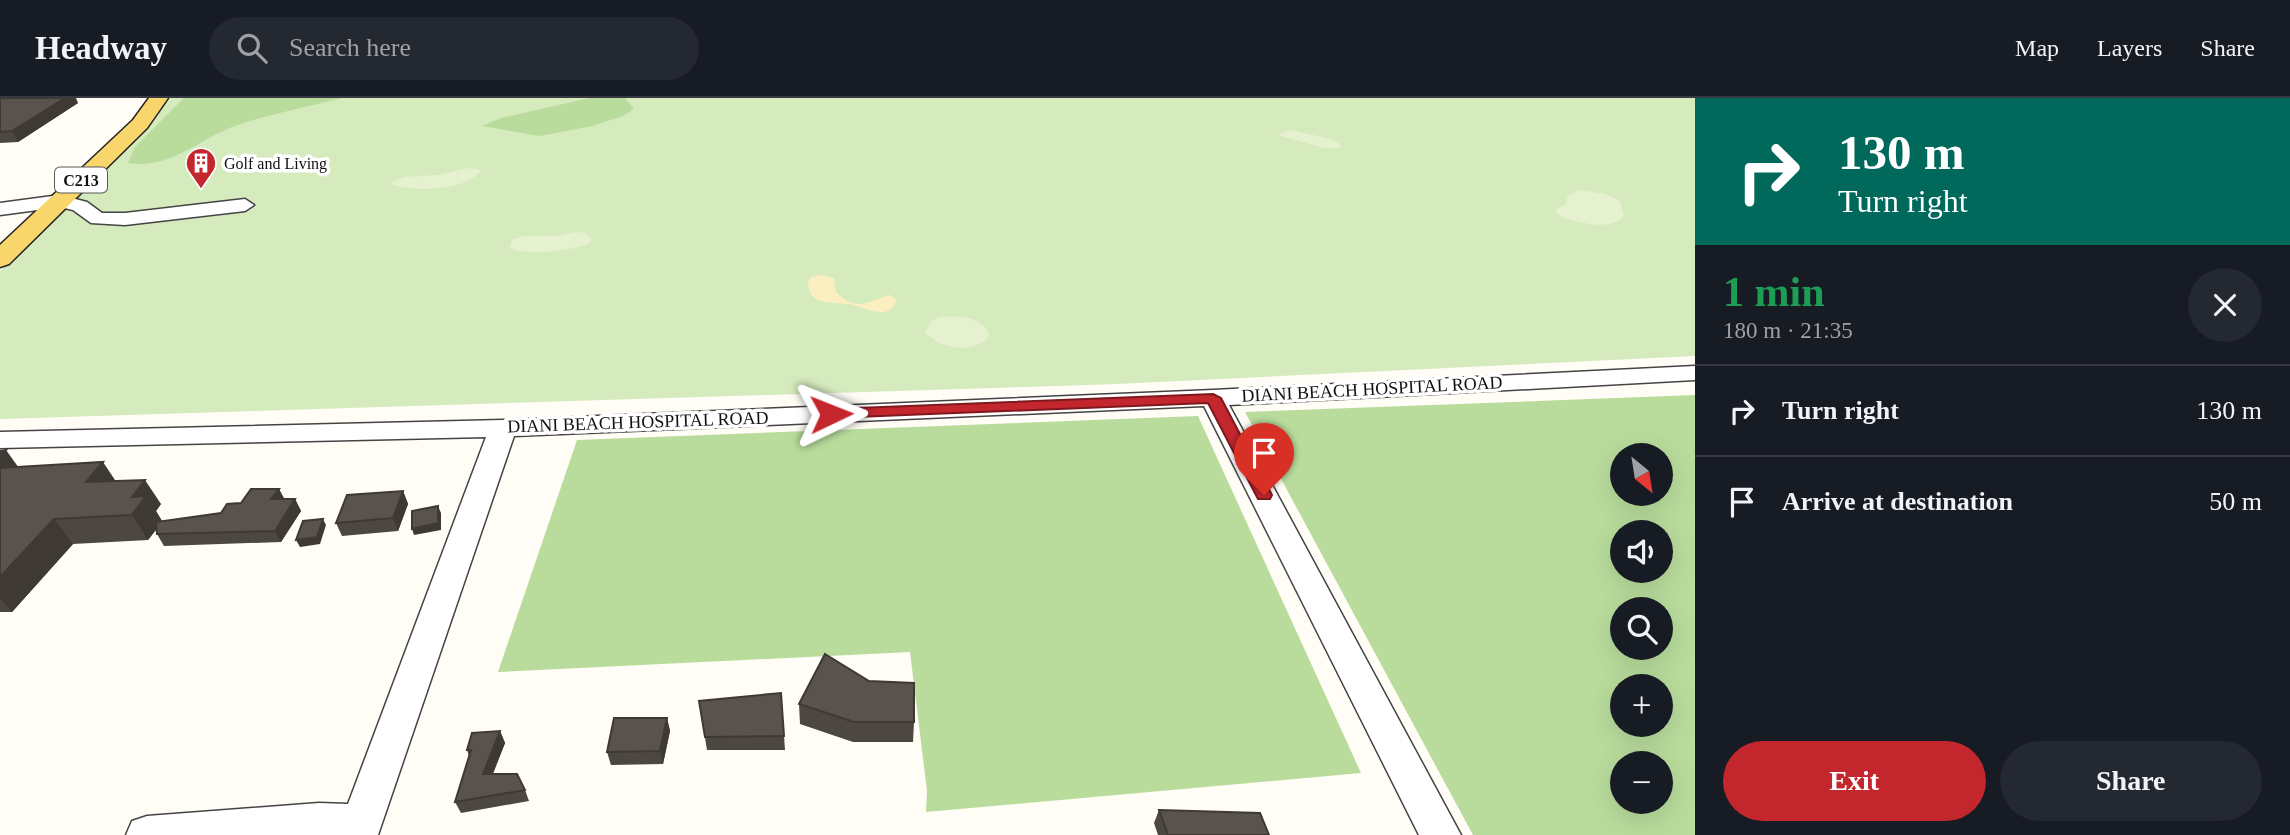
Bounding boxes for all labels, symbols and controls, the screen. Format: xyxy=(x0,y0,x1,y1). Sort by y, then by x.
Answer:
search box xyxy=(209,17,699,80)
icon: search xyxy=(233,29,271,67)
text: Headway xyxy=(35,30,167,66)
text: Search here xyxy=(289,33,411,62)
text: Map xyxy=(2015,35,2059,61)
text: Layers xyxy=(2097,35,2162,61)
text: Share xyxy=(2200,35,2255,61)
text: 130 m xyxy=(1838,125,1965,180)
icon: right xyxy=(1723,126,1814,217)
building icon: Golf and Living xyxy=(184,146,218,190)
place label: Golf and Living xyxy=(224,155,327,173)
road number: C213 xyxy=(55,167,107,192)
text: Turn right xyxy=(1838,183,1968,219)
button: close xyxy=(2188,268,2262,342)
text: 1 min xyxy=(1723,269,1825,315)
text: 180 m · 21:35 xyxy=(1723,318,1853,343)
street label: DIANI BEACH HOSPITAL ROAD xyxy=(1241,372,1503,406)
position arrow xyxy=(794,377,868,451)
icon: right xyxy=(1723,392,1761,430)
text: Turn right xyxy=(1782,396,1899,425)
text: 130 m xyxy=(2196,396,2262,425)
street label: DIANI BEACH HOSPITAL ROAD xyxy=(507,407,769,437)
pin xyxy=(1234,423,1294,495)
icon: arrive xyxy=(1245,434,1283,472)
north arrow xyxy=(1610,443,1673,506)
map controls xyxy=(1610,443,1673,814)
icon: arrive xyxy=(1723,483,1761,521)
text: Arrive at destination xyxy=(1782,487,2013,516)
text: 50 m xyxy=(2209,487,2262,516)
button: sound xyxy=(1610,520,1673,583)
button: search xyxy=(1610,597,1673,660)
button: + xyxy=(1610,674,1673,737)
button: Exit xyxy=(1723,741,1986,821)
button: Share xyxy=(2000,741,2262,821)
button: − xyxy=(1610,751,1673,814)

